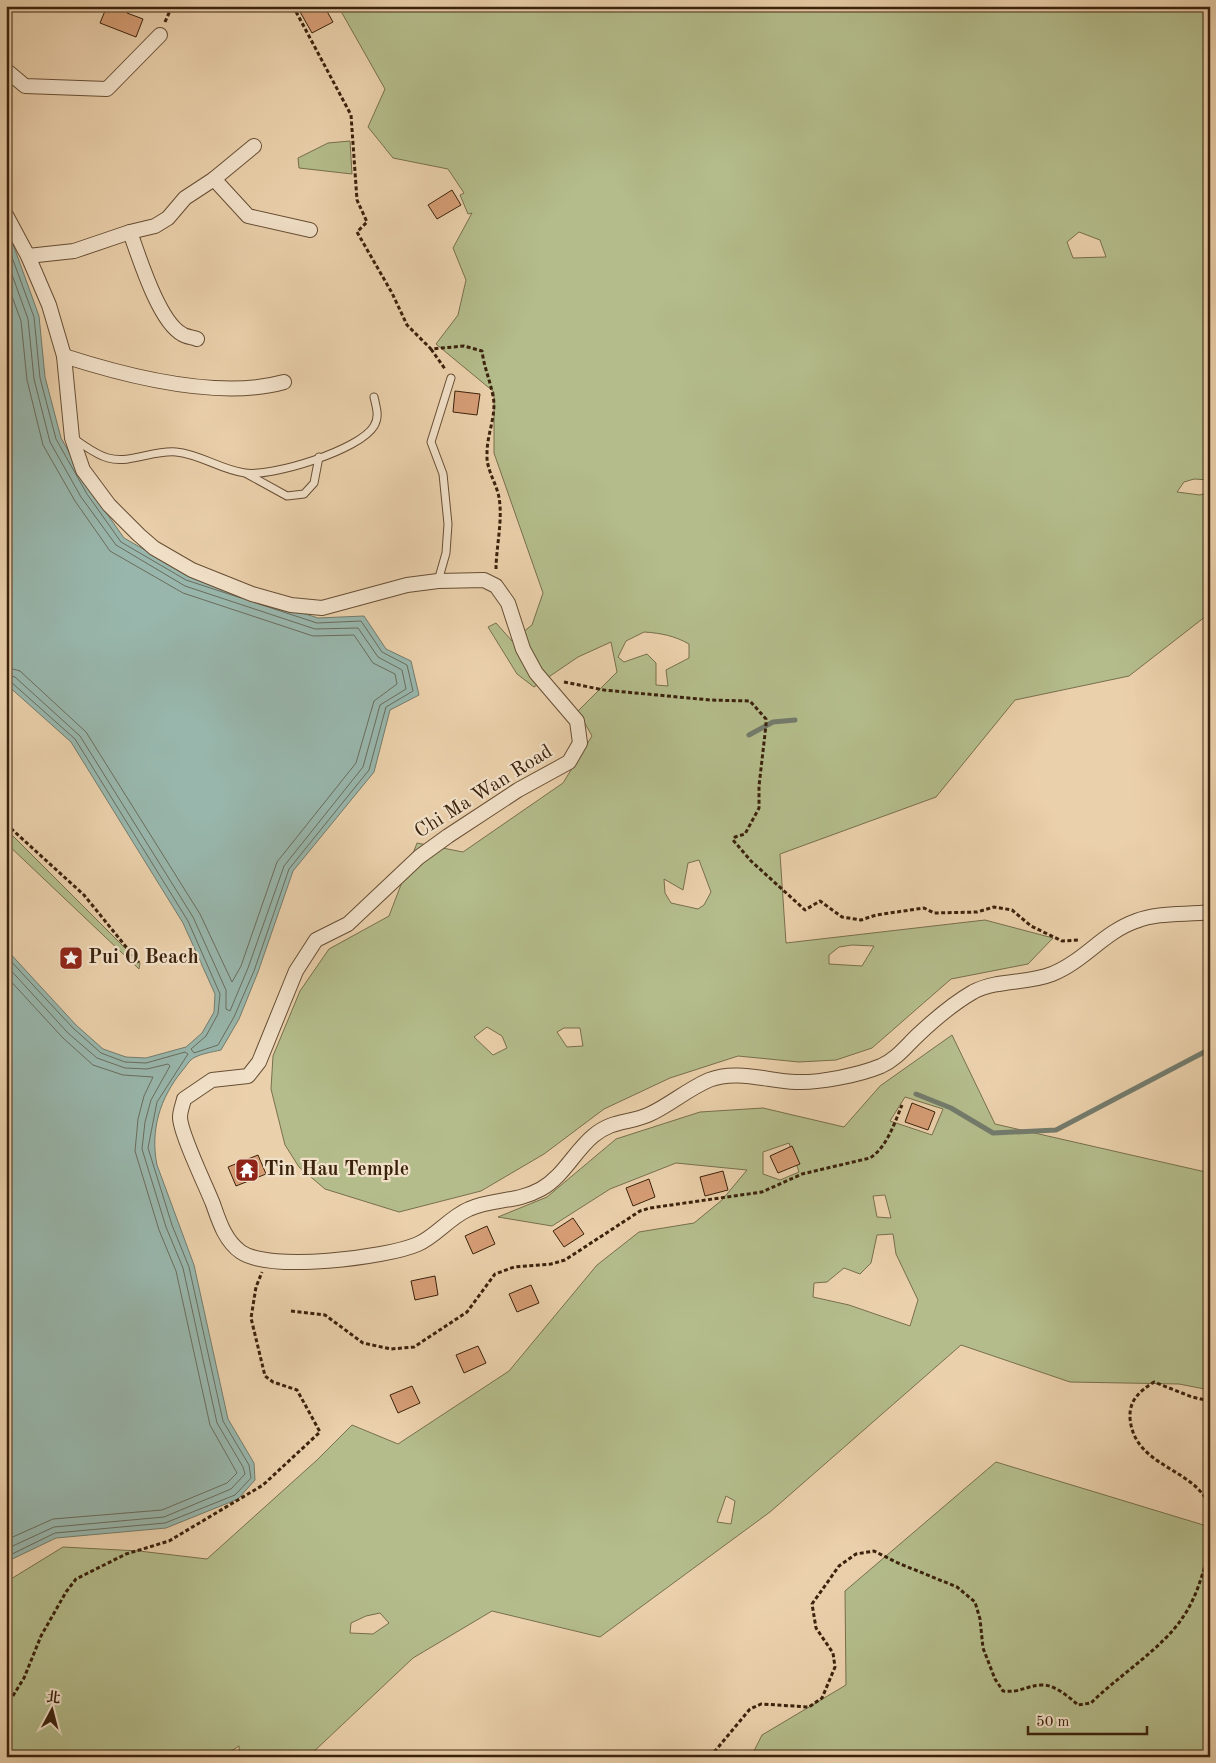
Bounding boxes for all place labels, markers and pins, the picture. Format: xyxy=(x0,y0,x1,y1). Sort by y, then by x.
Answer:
place icon: Pui O Beach xyxy=(58,945,84,971)
place label: Pui O Beach xyxy=(88,948,199,968)
temple icon: Tin Hau Temple xyxy=(234,1157,260,1183)
place label: Tin Hau Temple xyxy=(264,1160,409,1180)

